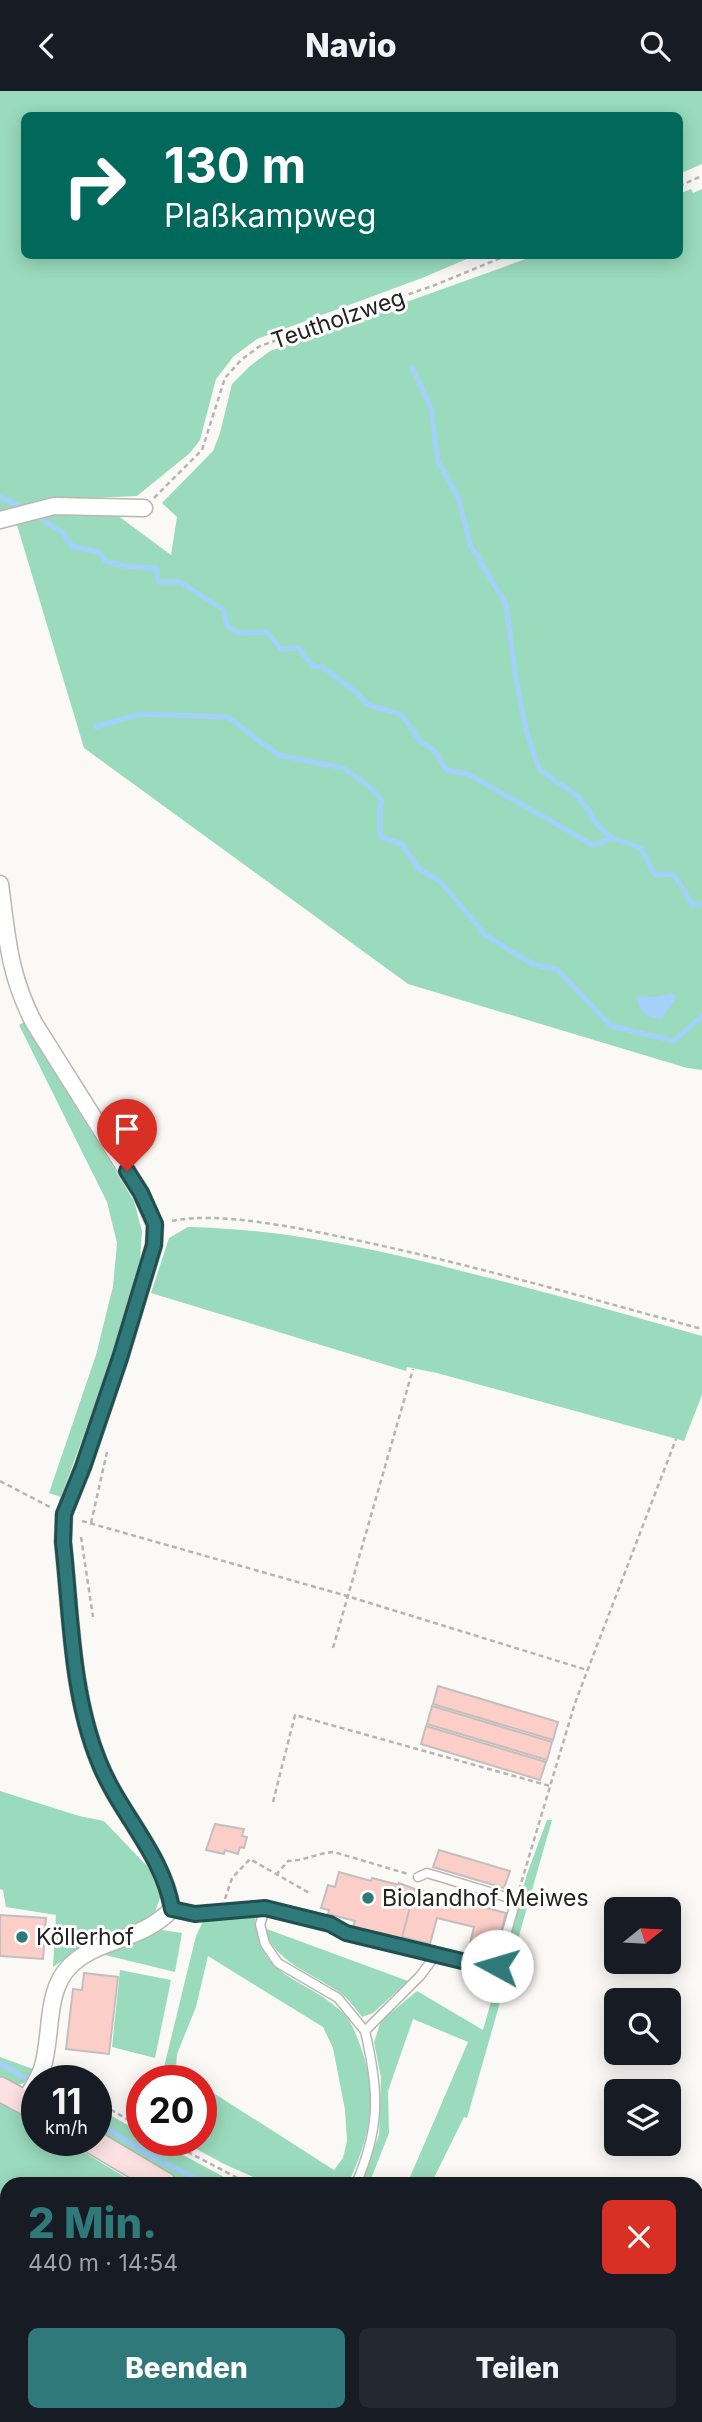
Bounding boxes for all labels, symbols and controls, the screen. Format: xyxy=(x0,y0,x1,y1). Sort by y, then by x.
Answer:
text: Navio xyxy=(305,26,397,65)
icon: back xyxy=(28,27,66,65)
icon: search xyxy=(636,27,674,65)
text: 130 m xyxy=(164,136,306,195)
icon: right xyxy=(49,140,140,231)
text: Plaßkampweg xyxy=(164,196,376,235)
street label: Teutholzweg xyxy=(268,283,408,355)
pin xyxy=(97,1099,157,1171)
icon: arrive xyxy=(108,1110,146,1148)
place label: Biolandhof Meiwes xyxy=(382,1884,589,1912)
marker: Biolandhof Meiwes xyxy=(360,1890,376,1906)
north arrow xyxy=(604,1897,681,1974)
map controls xyxy=(604,1897,681,2156)
place label: Köllerhof xyxy=(36,1923,134,1951)
marker: Köllerhof xyxy=(14,1929,30,1945)
position arrow xyxy=(460,1929,534,2003)
button: search xyxy=(604,1988,681,2065)
speed limit sign: 20 xyxy=(126,2065,217,2156)
button: layers xyxy=(604,2079,681,2156)
text: 11 xyxy=(51,2080,82,2122)
text: km/h xyxy=(45,2117,88,2138)
text: 2 Min. xyxy=(28,2197,157,2248)
button: close xyxy=(602,2200,676,2274)
text: 440 m · 14:54 xyxy=(28,2249,178,2277)
button: Beenden xyxy=(28,2328,345,2408)
button: Teilen xyxy=(359,2328,676,2408)

